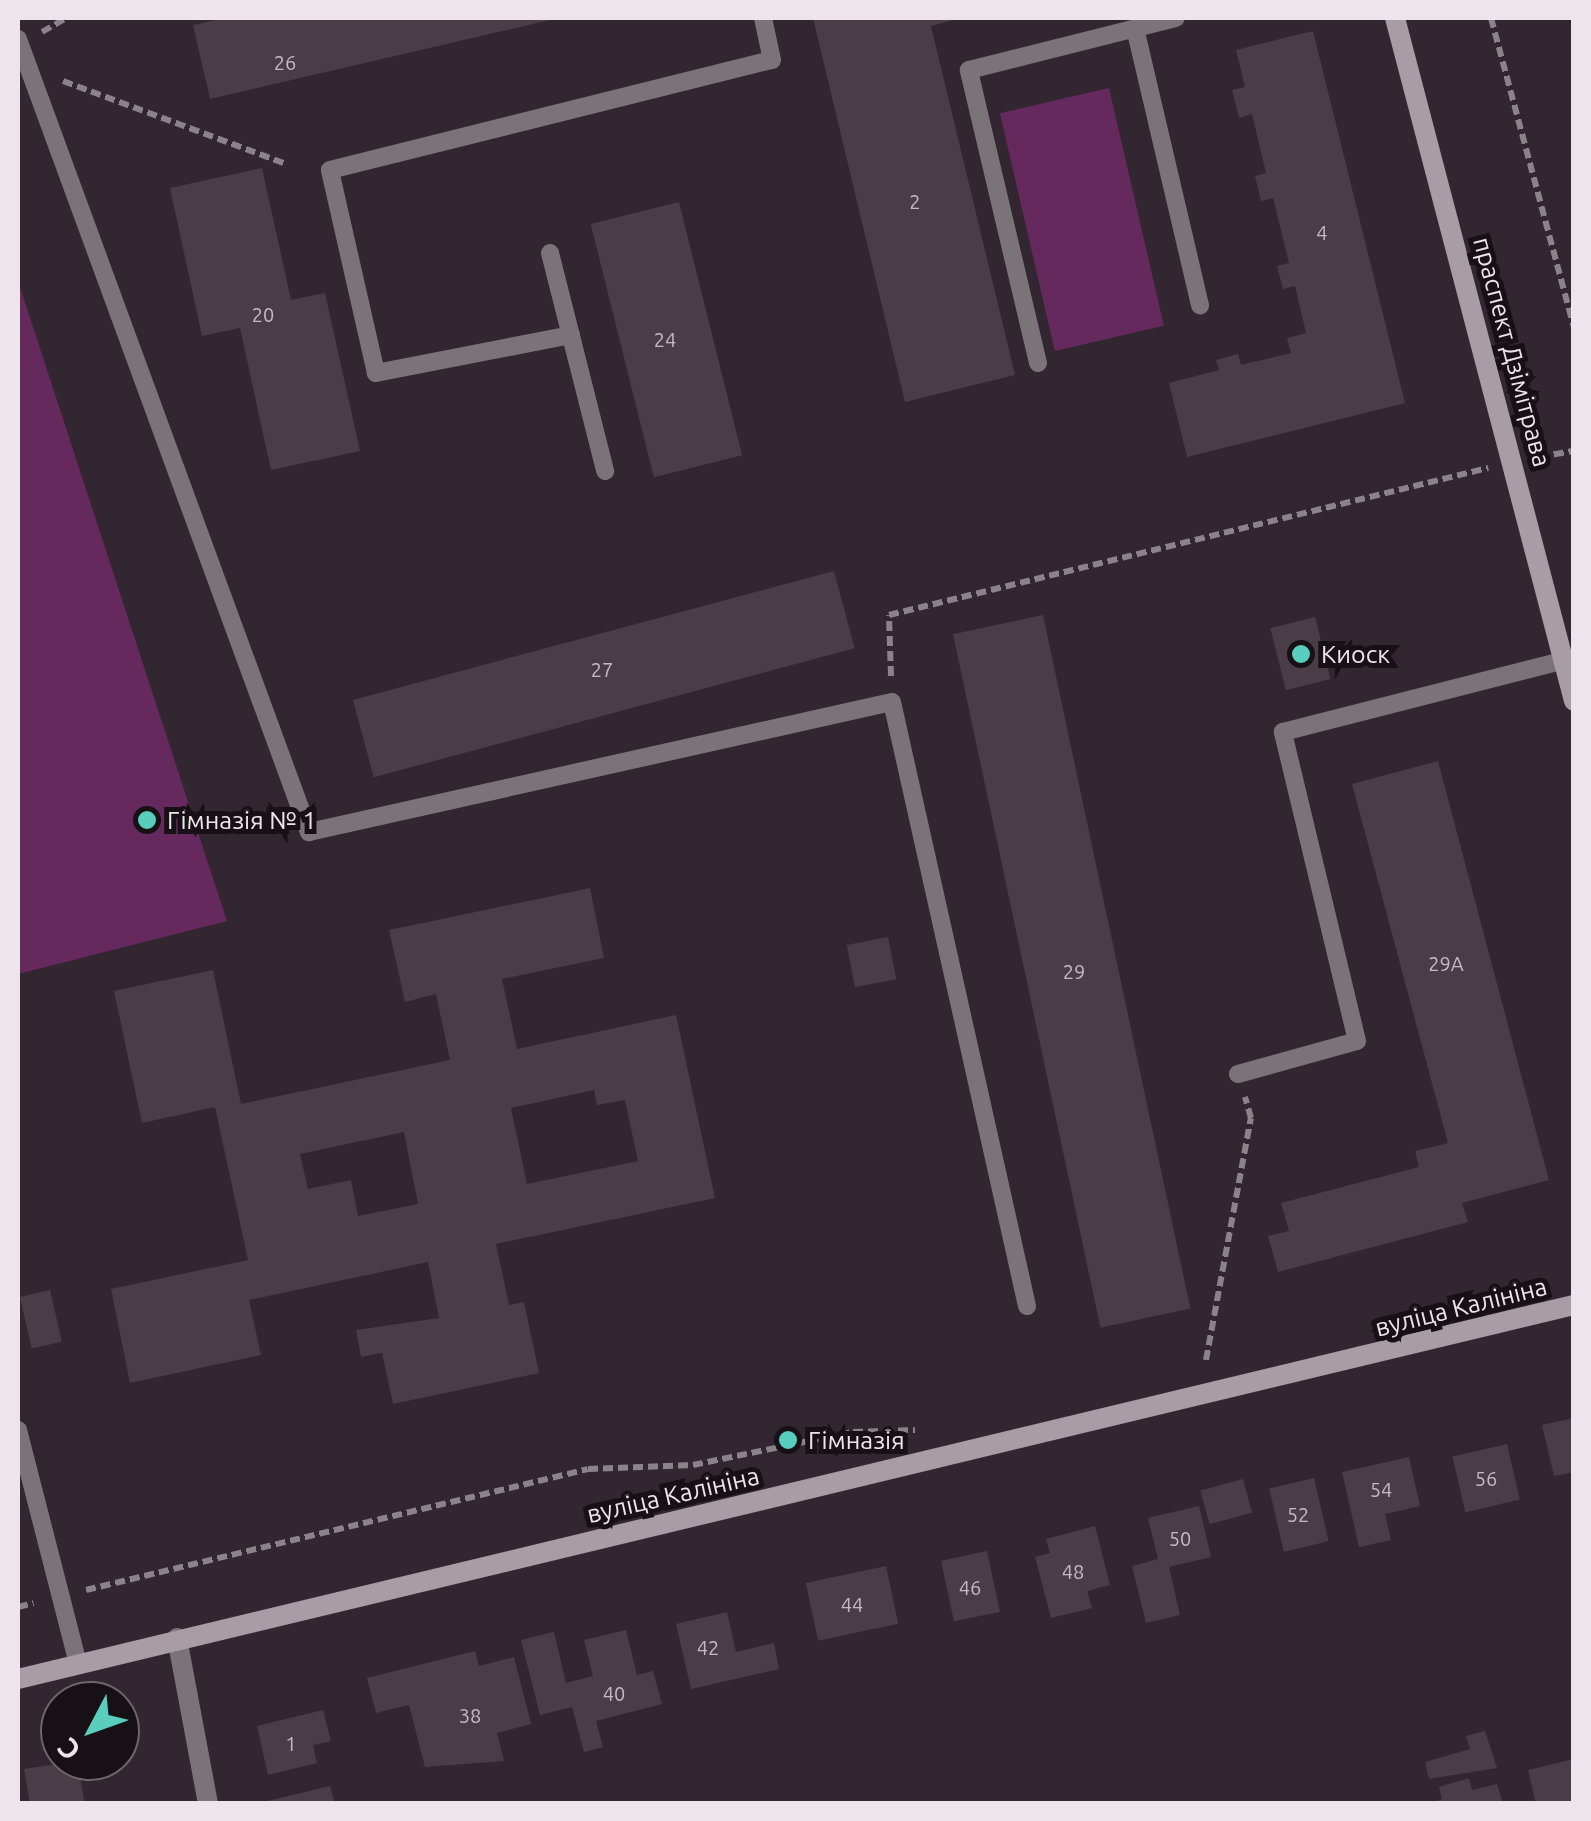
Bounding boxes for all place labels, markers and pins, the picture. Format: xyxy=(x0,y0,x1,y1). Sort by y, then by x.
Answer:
place label: Киоск xyxy=(1321,639,1390,669)
marker: Киоск xyxy=(1290,643,1312,665)
place label: Гімназія № 1 xyxy=(167,805,317,835)
marker: Гімназія № 1 xyxy=(136,809,158,831)
place label: Гімназія xyxy=(808,1425,905,1455)
marker: Гімназія xyxy=(777,1429,799,1451)

